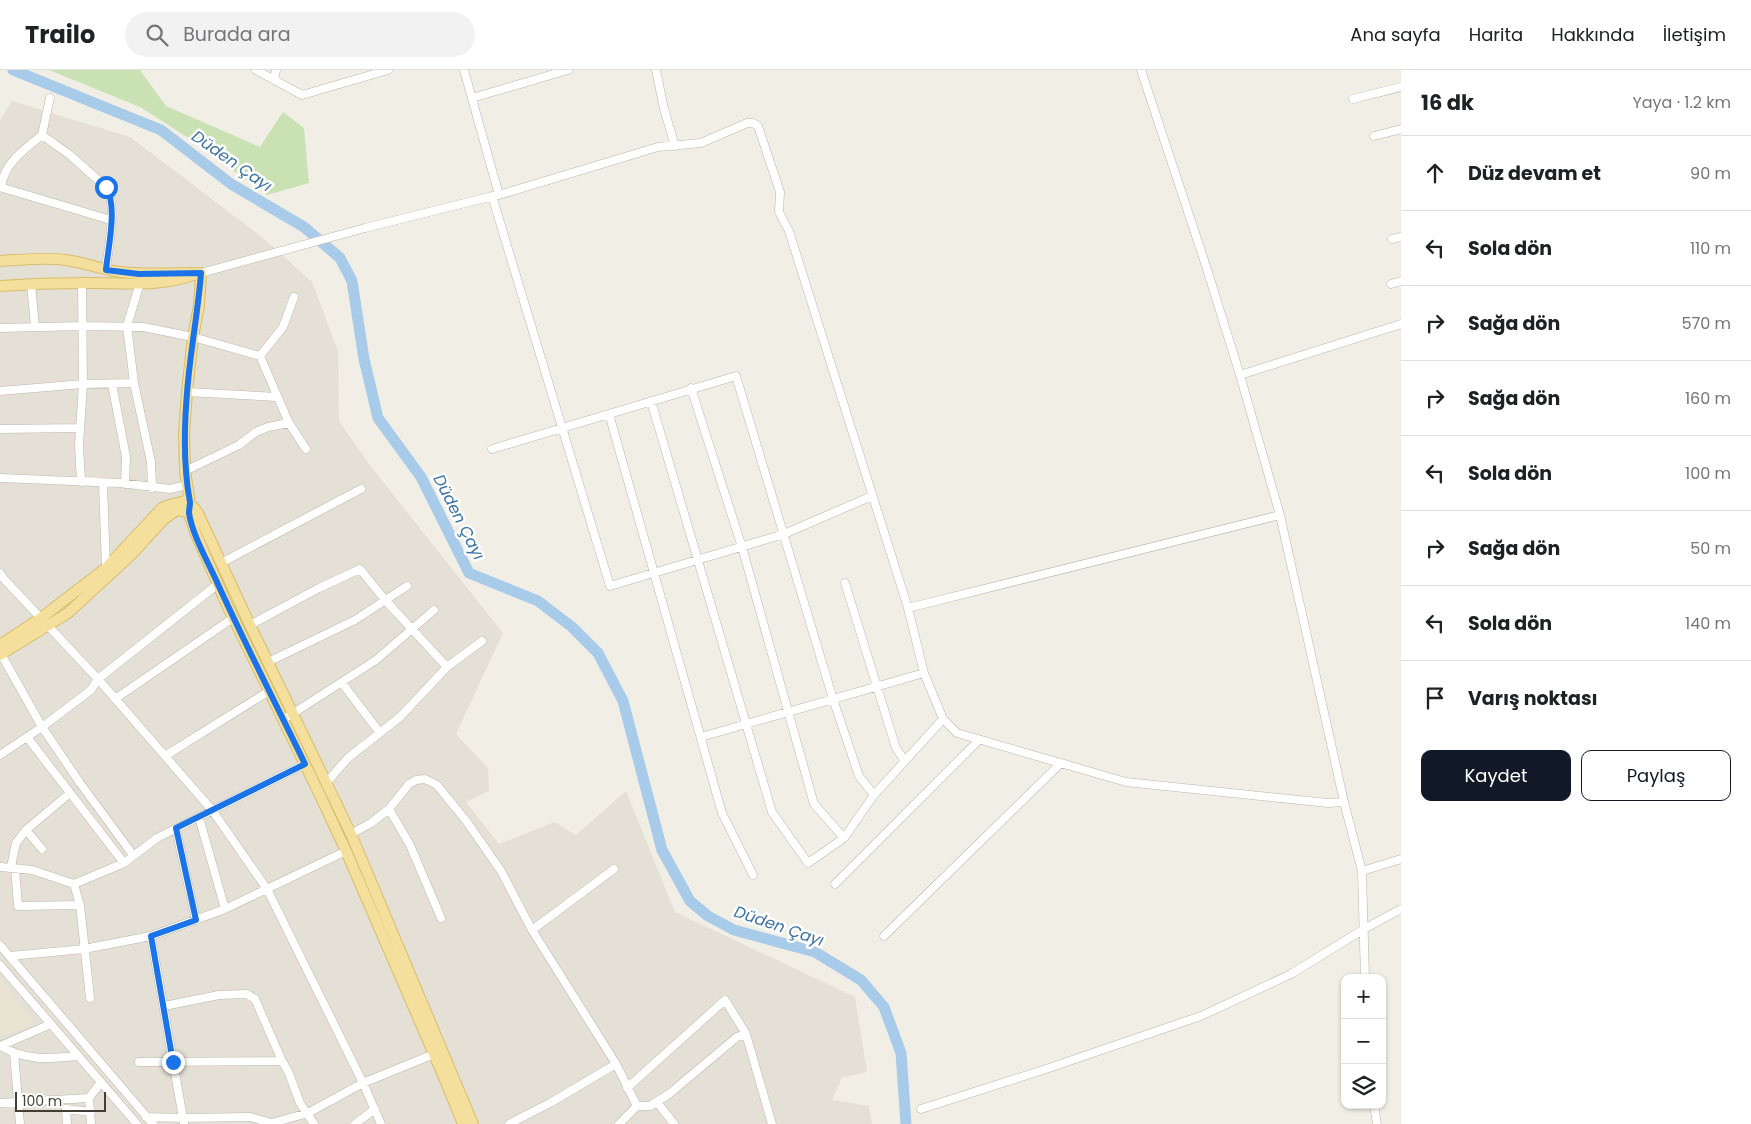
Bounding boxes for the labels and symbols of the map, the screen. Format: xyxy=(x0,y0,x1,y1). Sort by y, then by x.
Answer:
water label: Düden Çayı xyxy=(187,125,277,197)
route start xyxy=(95,176,118,199)
water label: Düden Çayı xyxy=(428,470,490,564)
water label: Düden Çayı xyxy=(731,900,827,952)
route end xyxy=(162,1051,185,1074)
scale bar xyxy=(15,1089,106,1112)

